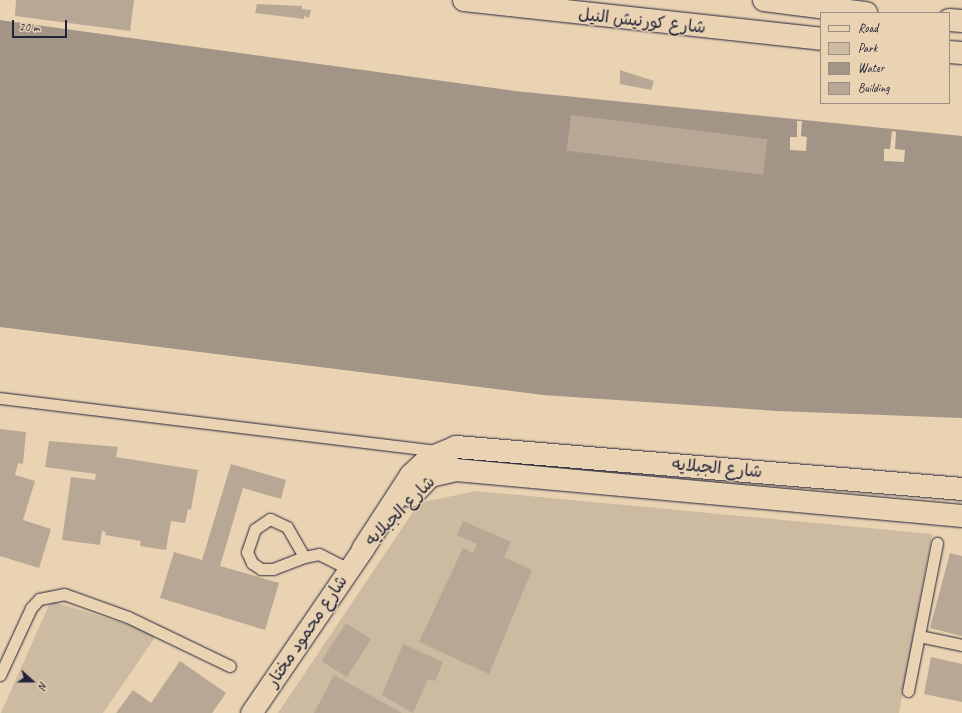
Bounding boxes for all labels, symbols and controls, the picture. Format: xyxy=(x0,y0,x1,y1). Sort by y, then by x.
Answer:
street label: شارع كورنيش النيل xyxy=(577,4,707,38)
scale bar xyxy=(14,12,69,38)
legend xyxy=(820,12,950,104)
text: 20 m xyxy=(19,19,39,35)
text: Road xyxy=(858,20,878,36)
text: Park xyxy=(858,40,877,56)
text: Water xyxy=(858,60,884,76)
text: Building xyxy=(858,80,890,96)
street label: شارع الجبلايه xyxy=(671,454,763,482)
street label: شارع الجبلايه xyxy=(361,472,439,550)
street label: شارع محمود مختار xyxy=(262,571,352,691)
north arrow xyxy=(12,661,52,701)
text: N xyxy=(35,680,51,691)

